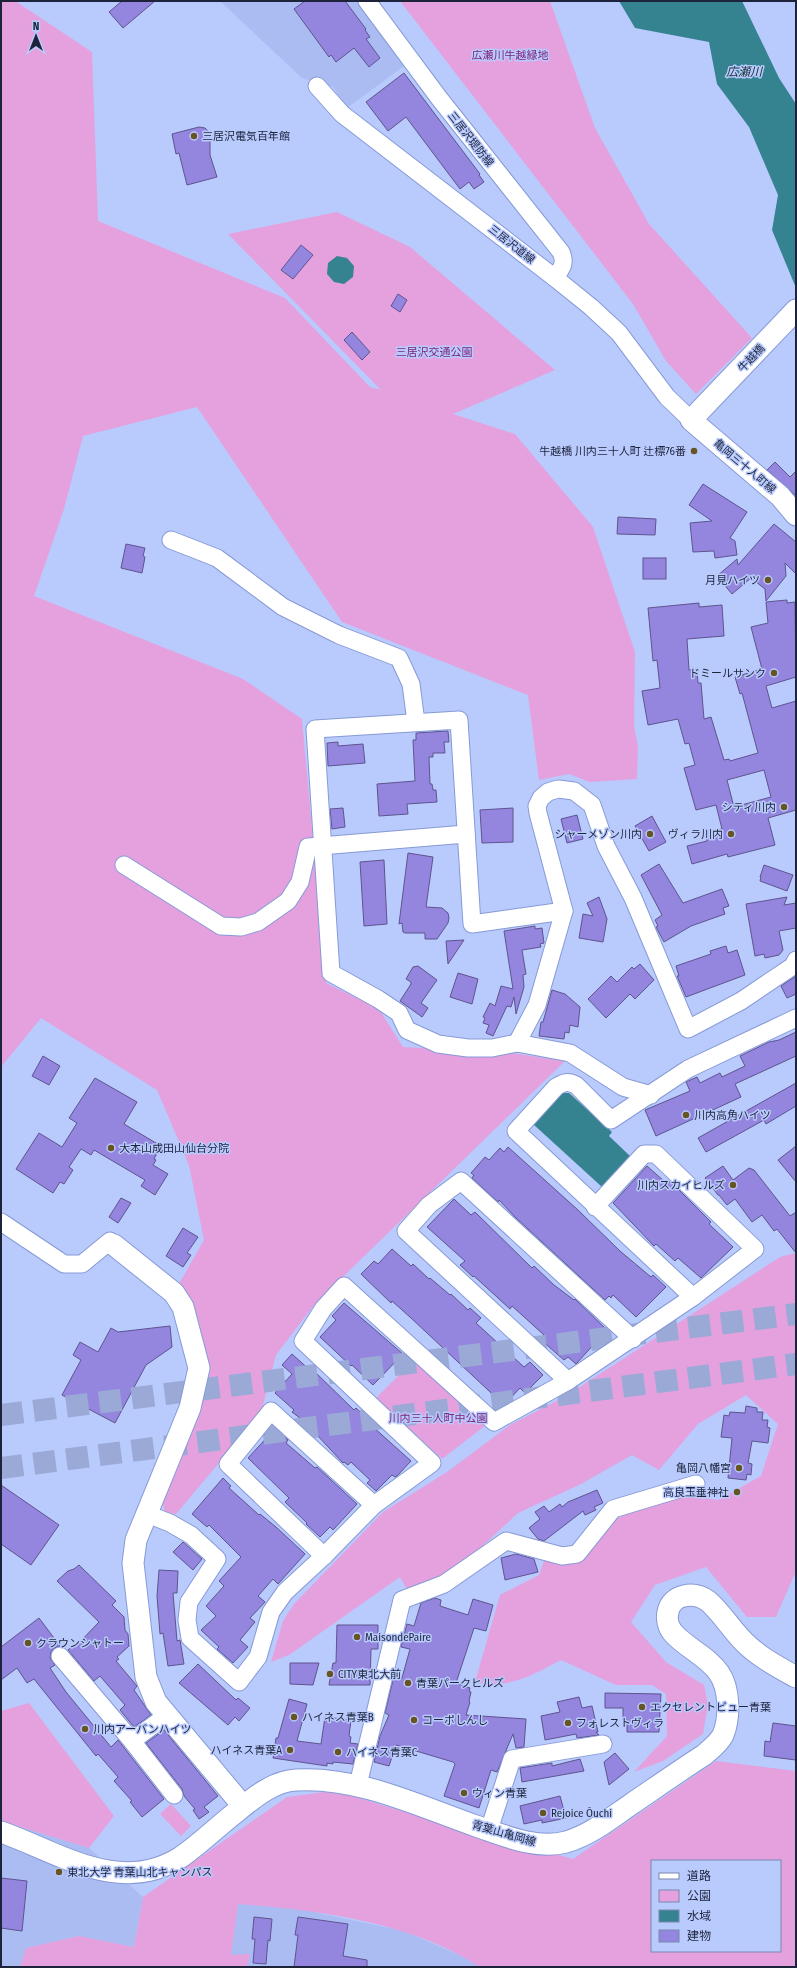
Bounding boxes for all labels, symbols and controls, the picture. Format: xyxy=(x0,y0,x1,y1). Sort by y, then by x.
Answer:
north arrow xyxy=(16,16,56,56)
text: N xyxy=(33,20,39,33)
park label: 広瀬川牛越緑地 xyxy=(472,49,549,62)
water label: 広瀬川 xyxy=(726,65,764,79)
street label: 三居沢堤防線 xyxy=(445,109,496,169)
place label: 三居沢電気百年館 xyxy=(202,130,290,143)
marker: 三居沢電気百年館 xyxy=(189,131,199,141)
street label: 三居沢道線 xyxy=(486,222,537,266)
street label: 牛越橋 xyxy=(735,342,767,375)
park label: 三居沢交通公園 xyxy=(396,346,473,359)
street label: 亀岡三十人町線 xyxy=(711,437,778,496)
place label: 牛越橋 川内三十人町 辻標76番 xyxy=(539,445,686,458)
marker: 牛越橋 川内三十人町 辻標76番 xyxy=(689,446,699,456)
place label: 月見ハイツ xyxy=(705,574,760,587)
marker: 月見ハイツ xyxy=(763,575,773,585)
place label: ドミールサンク xyxy=(689,667,766,680)
marker: ドミールサンク xyxy=(769,668,779,678)
place label: シティ川内 xyxy=(722,801,776,814)
marker: シティ川内 xyxy=(779,802,789,812)
place label: シャーメゾン川内 xyxy=(554,828,642,841)
place label: ヴィラ川内 xyxy=(668,828,723,841)
marker: シャーメゾン川内 xyxy=(645,829,655,839)
marker: ヴィラ川内 xyxy=(726,829,736,839)
place label: 川内高角ハイツ xyxy=(694,1109,771,1122)
marker: 川内高角ハイツ xyxy=(681,1110,691,1120)
place label: 大本山成田山仙台分院 xyxy=(119,1142,229,1155)
marker: 大本山成田山仙台分院 xyxy=(106,1143,116,1153)
place label: 川内スカイヒルズ xyxy=(637,1179,725,1192)
marker: 川内スカイヒルズ xyxy=(728,1180,738,1190)
park label: 川内三十人町中公園 xyxy=(389,1412,488,1425)
place label: 亀岡八幡宮 xyxy=(676,1462,731,1475)
marker: 亀岡八幡宮 xyxy=(734,1463,744,1473)
place label: 高良玉垂神社 xyxy=(663,1486,729,1499)
marker: 高良玉垂神社 xyxy=(732,1487,742,1497)
place label: MaisondePaire xyxy=(365,1631,431,1644)
marker: MaisondePaire xyxy=(352,1632,362,1642)
place label: クラウンシャトー xyxy=(36,1637,124,1650)
marker: クラウンシャトー xyxy=(23,1638,33,1648)
place label: CITY東北大前 xyxy=(338,1668,401,1681)
marker: CITY東北大前 xyxy=(325,1669,335,1679)
place label: 青葉パークヒルズ xyxy=(416,1677,504,1690)
marker: 青葉パークヒルズ xyxy=(403,1678,413,1688)
place label: エクセレントビュー青葉 xyxy=(650,1701,771,1714)
marker: エクセレントビュー青葉 xyxy=(637,1702,647,1712)
place label: ハイネス青葉B xyxy=(302,1711,374,1724)
marker: ハイネス青葉B xyxy=(289,1712,299,1722)
place label: コーポしんし xyxy=(422,1714,488,1727)
marker: コーポしんし xyxy=(409,1715,419,1725)
place label: フォレストヴィラ xyxy=(576,1717,664,1730)
marker: フォレストヴィラ xyxy=(563,1718,573,1728)
place label: 川内アーバンハイツ xyxy=(93,1723,192,1736)
marker: 川内アーバンハイツ xyxy=(80,1724,90,1734)
place label: ハイネス青葉A xyxy=(210,1744,282,1757)
marker: ハイネス青葉A xyxy=(285,1745,295,1755)
place label: ハイネス青葉C xyxy=(346,1746,418,1759)
marker: ハイネス青葉C xyxy=(333,1747,343,1757)
place label: ウィン青葉 xyxy=(472,1787,527,1800)
marker: ウィン青葉 xyxy=(459,1788,469,1798)
place label: Rejoice Ōuchi xyxy=(551,1807,612,1820)
marker: Rejoice Ōuchi xyxy=(538,1808,548,1818)
street label: 青葉山亀岡線 xyxy=(470,1818,537,1849)
legend xyxy=(651,1860,781,1952)
place label: 東北大学 青葉山北キャンパス xyxy=(67,1866,213,1879)
marker: 東北大学 青葉山北キャンパス xyxy=(54,1867,64,1877)
text: 道路 xyxy=(687,1869,711,1883)
text: 公園 xyxy=(687,1889,711,1903)
text: 水域 xyxy=(687,1909,711,1923)
text: 建物 xyxy=(687,1929,711,1943)

